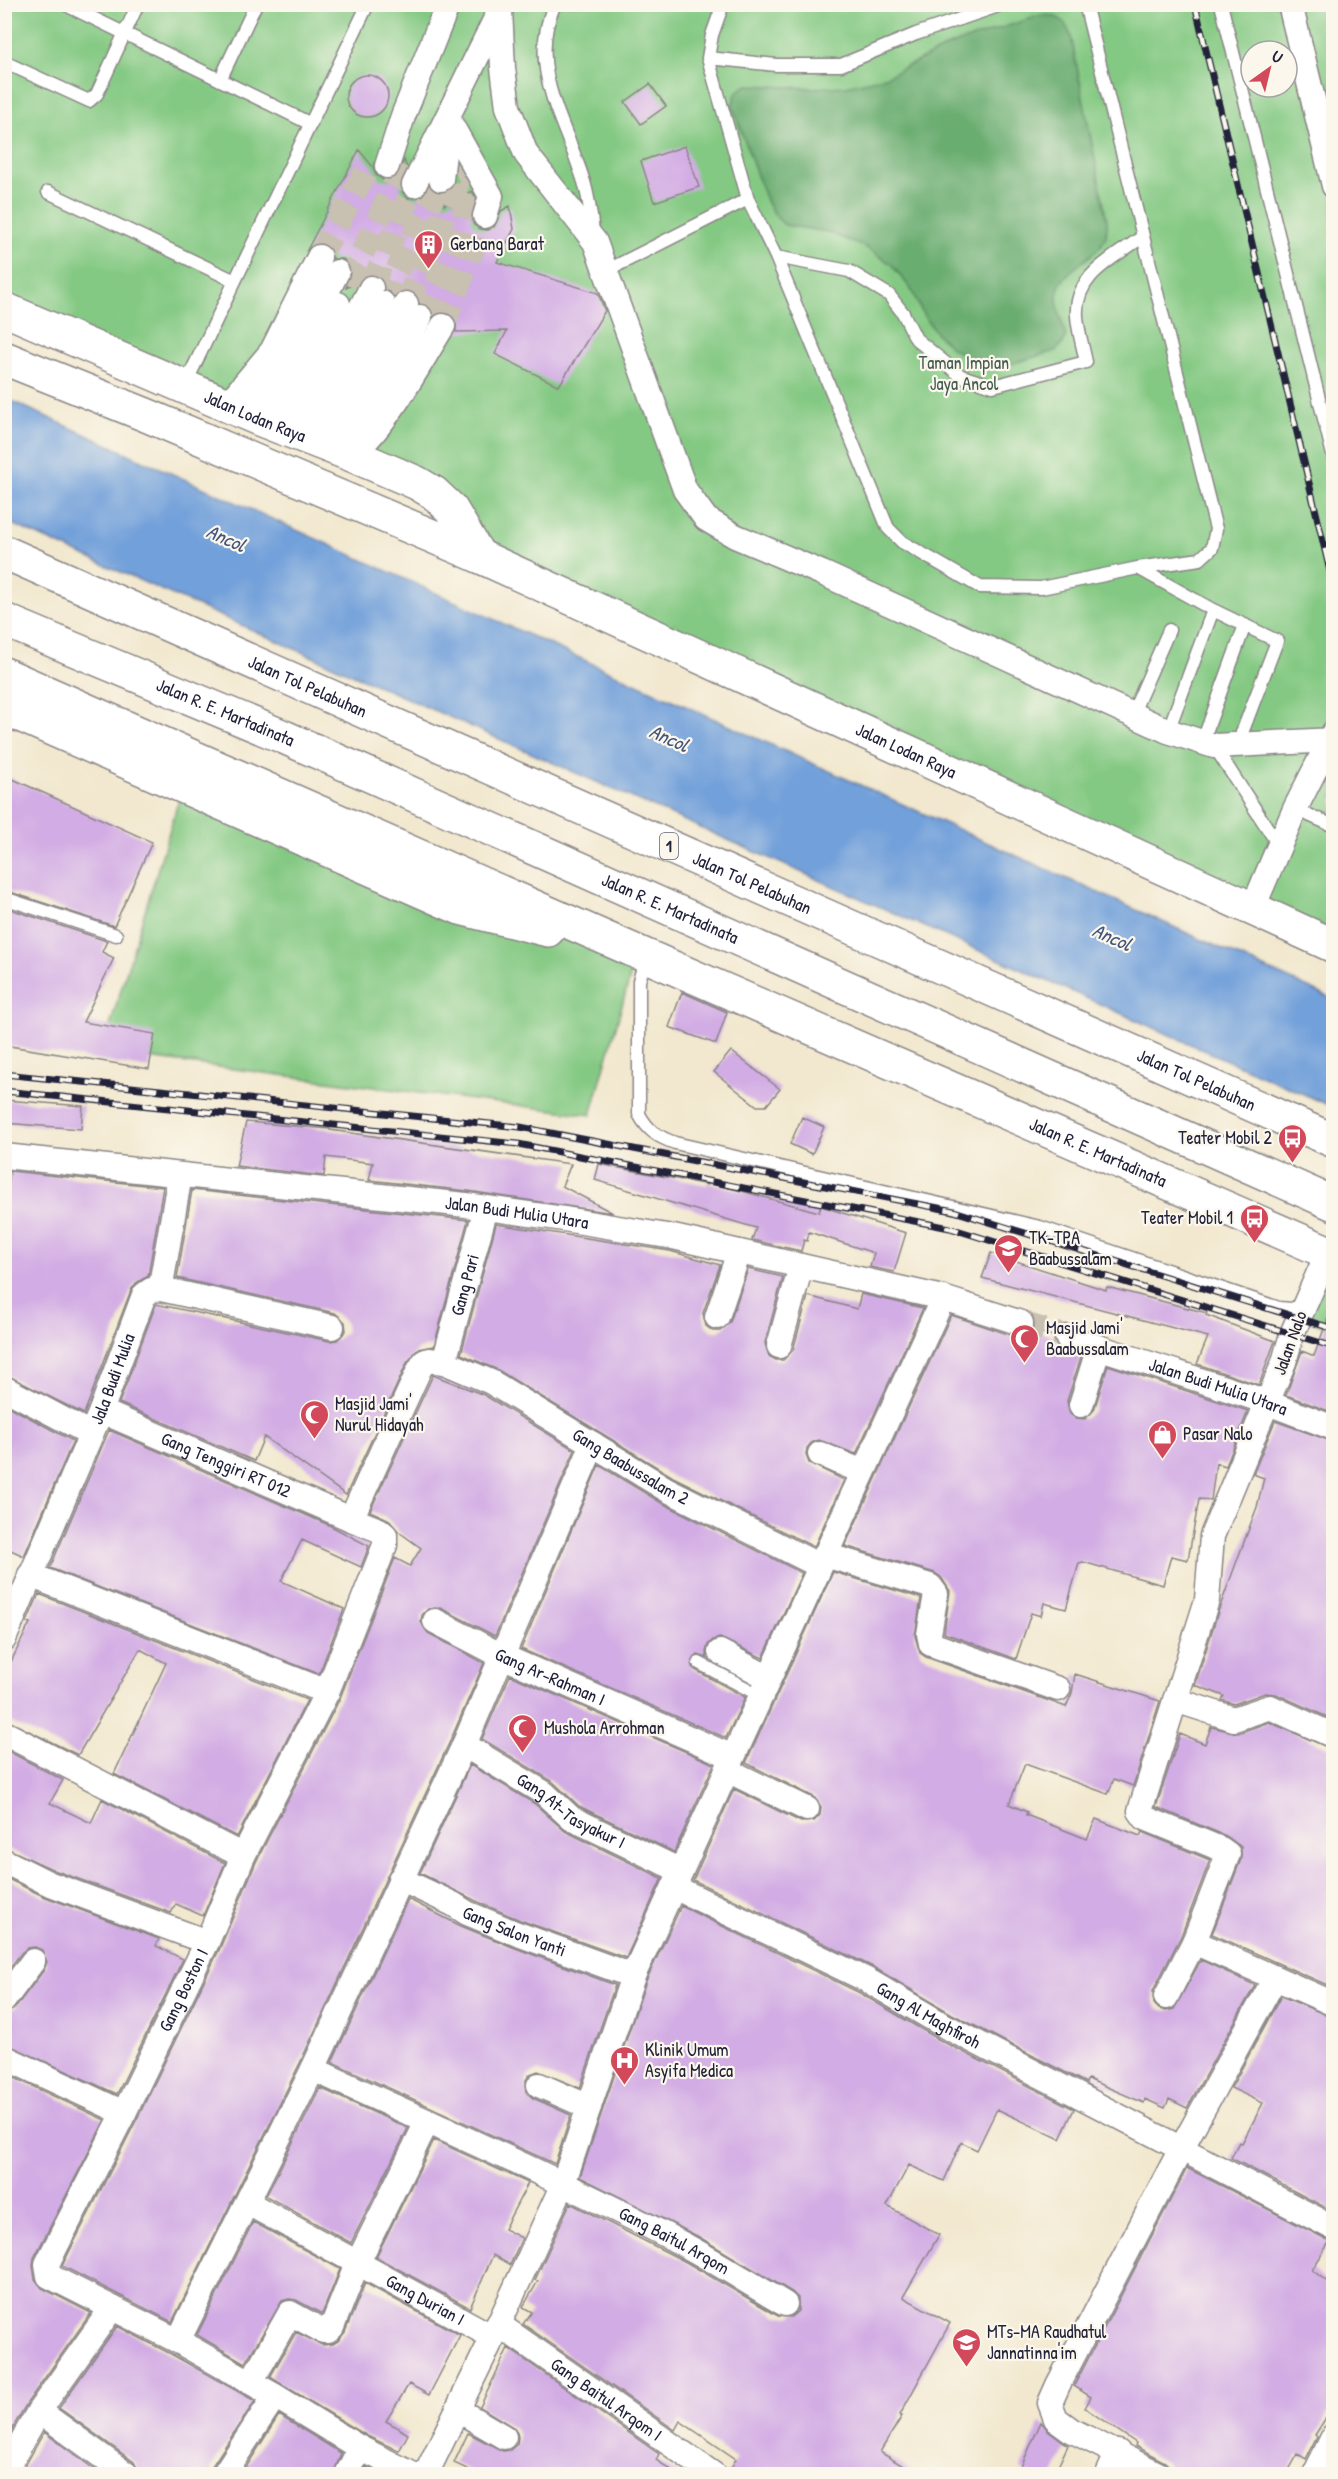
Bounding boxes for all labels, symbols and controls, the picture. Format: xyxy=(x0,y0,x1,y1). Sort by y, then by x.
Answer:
north arrow xyxy=(1239,39,1299,99)
text: U xyxy=(1268,45,1287,68)
building icon: Gerbang Barat xyxy=(413,228,445,270)
place label: Gerbang Barat xyxy=(450,231,545,256)
park label: Taman Impian Jaya Ancol xyxy=(919,350,1009,396)
street label: Jalan Lodan Raya xyxy=(200,384,310,448)
water label: Ancol xyxy=(202,517,251,559)
street label: Jalan Tol Pelabuhan xyxy=(244,649,371,723)
street label: Jalan R. E. Martadinata xyxy=(153,672,299,752)
water label: Ancol xyxy=(645,717,694,759)
street label: Jalan Lodan Raya xyxy=(852,717,961,784)
road number: 1 xyxy=(660,833,678,859)
street label: Jalan Tol Pelabuhan xyxy=(689,846,816,920)
street label: Jalan R. E. Martadinata xyxy=(598,867,743,950)
water label: Ancol xyxy=(1088,916,1137,958)
street label: Jalan Tol Pelabuhan xyxy=(1133,1042,1260,1117)
street label: Jalan R. E. Martadinata xyxy=(1026,1111,1171,1193)
bus stop icon: Teater Mobil 2 xyxy=(1277,1122,1309,1164)
place label: Teater Mobil 2 xyxy=(1178,1125,1273,1150)
street label: Jalan Budi Mulia Utara xyxy=(444,1190,590,1235)
bus stop icon: Teater Mobil 1 xyxy=(1238,1202,1270,1244)
place label: Teater Mobil 1 xyxy=(1141,1205,1233,1230)
place label: TK-TPA Baabussalam xyxy=(1029,1225,1112,1271)
school or university icon: TK-TPA Baabussalam xyxy=(992,1232,1024,1274)
street label: Gang Pari xyxy=(444,1251,485,1318)
street label: Jalan Nalo xyxy=(1266,1307,1313,1378)
place label: Masjid Jami' Baabussalam xyxy=(1046,1315,1129,1361)
mosque icon: Masjid Jami' Baabussalam xyxy=(1009,1322,1041,1364)
street label: Jala Budi Mulia xyxy=(84,1330,141,1428)
street label: Jalan Budi Mulia Utara xyxy=(1146,1351,1291,1421)
place label: Masjid Jami' Nurul Hidayah xyxy=(335,1391,424,1437)
mosque icon: Masjid Jami' Nurul Hidayah xyxy=(298,1398,330,1440)
shop icon: Pasar Nalo xyxy=(1146,1418,1178,1460)
place label: Pasar Nalo xyxy=(1183,1421,1252,1446)
street label: Gang Baabussalam 2 xyxy=(568,1422,694,1511)
street label: Gang Tenggiri RT 012 xyxy=(157,1425,295,1504)
street label: Gang Ar-Rahman I xyxy=(491,1642,609,1712)
mosque icon: Mushola Arrohman xyxy=(507,1712,539,1754)
place label: Mushola Arrohman xyxy=(544,1715,665,1740)
street label: Gang At-Tasyakur I xyxy=(512,1766,629,1854)
street label: Gang Salon Yanti xyxy=(459,1900,570,1963)
street label: Gang Boston I xyxy=(152,1944,214,2036)
street label: Gang Al Maghfiroh xyxy=(872,1975,985,2054)
place label: Klinik Umum Asyifa Medica xyxy=(645,2037,733,2083)
hospital icon: Klinik Umum Asyifa Medica xyxy=(608,2044,640,2086)
street label: Gang Baitul Arqom xyxy=(615,2200,734,2280)
street label: Gang Durian I xyxy=(382,2268,469,2331)
place label: MTs-MA Raudhatul Jannatinna'im xyxy=(987,2319,1106,2365)
school or university icon: MTs-MA Raudhatul Jannatinna'im xyxy=(950,2326,982,2368)
street label: Gang Baitul Arqom I xyxy=(546,2352,667,2447)

